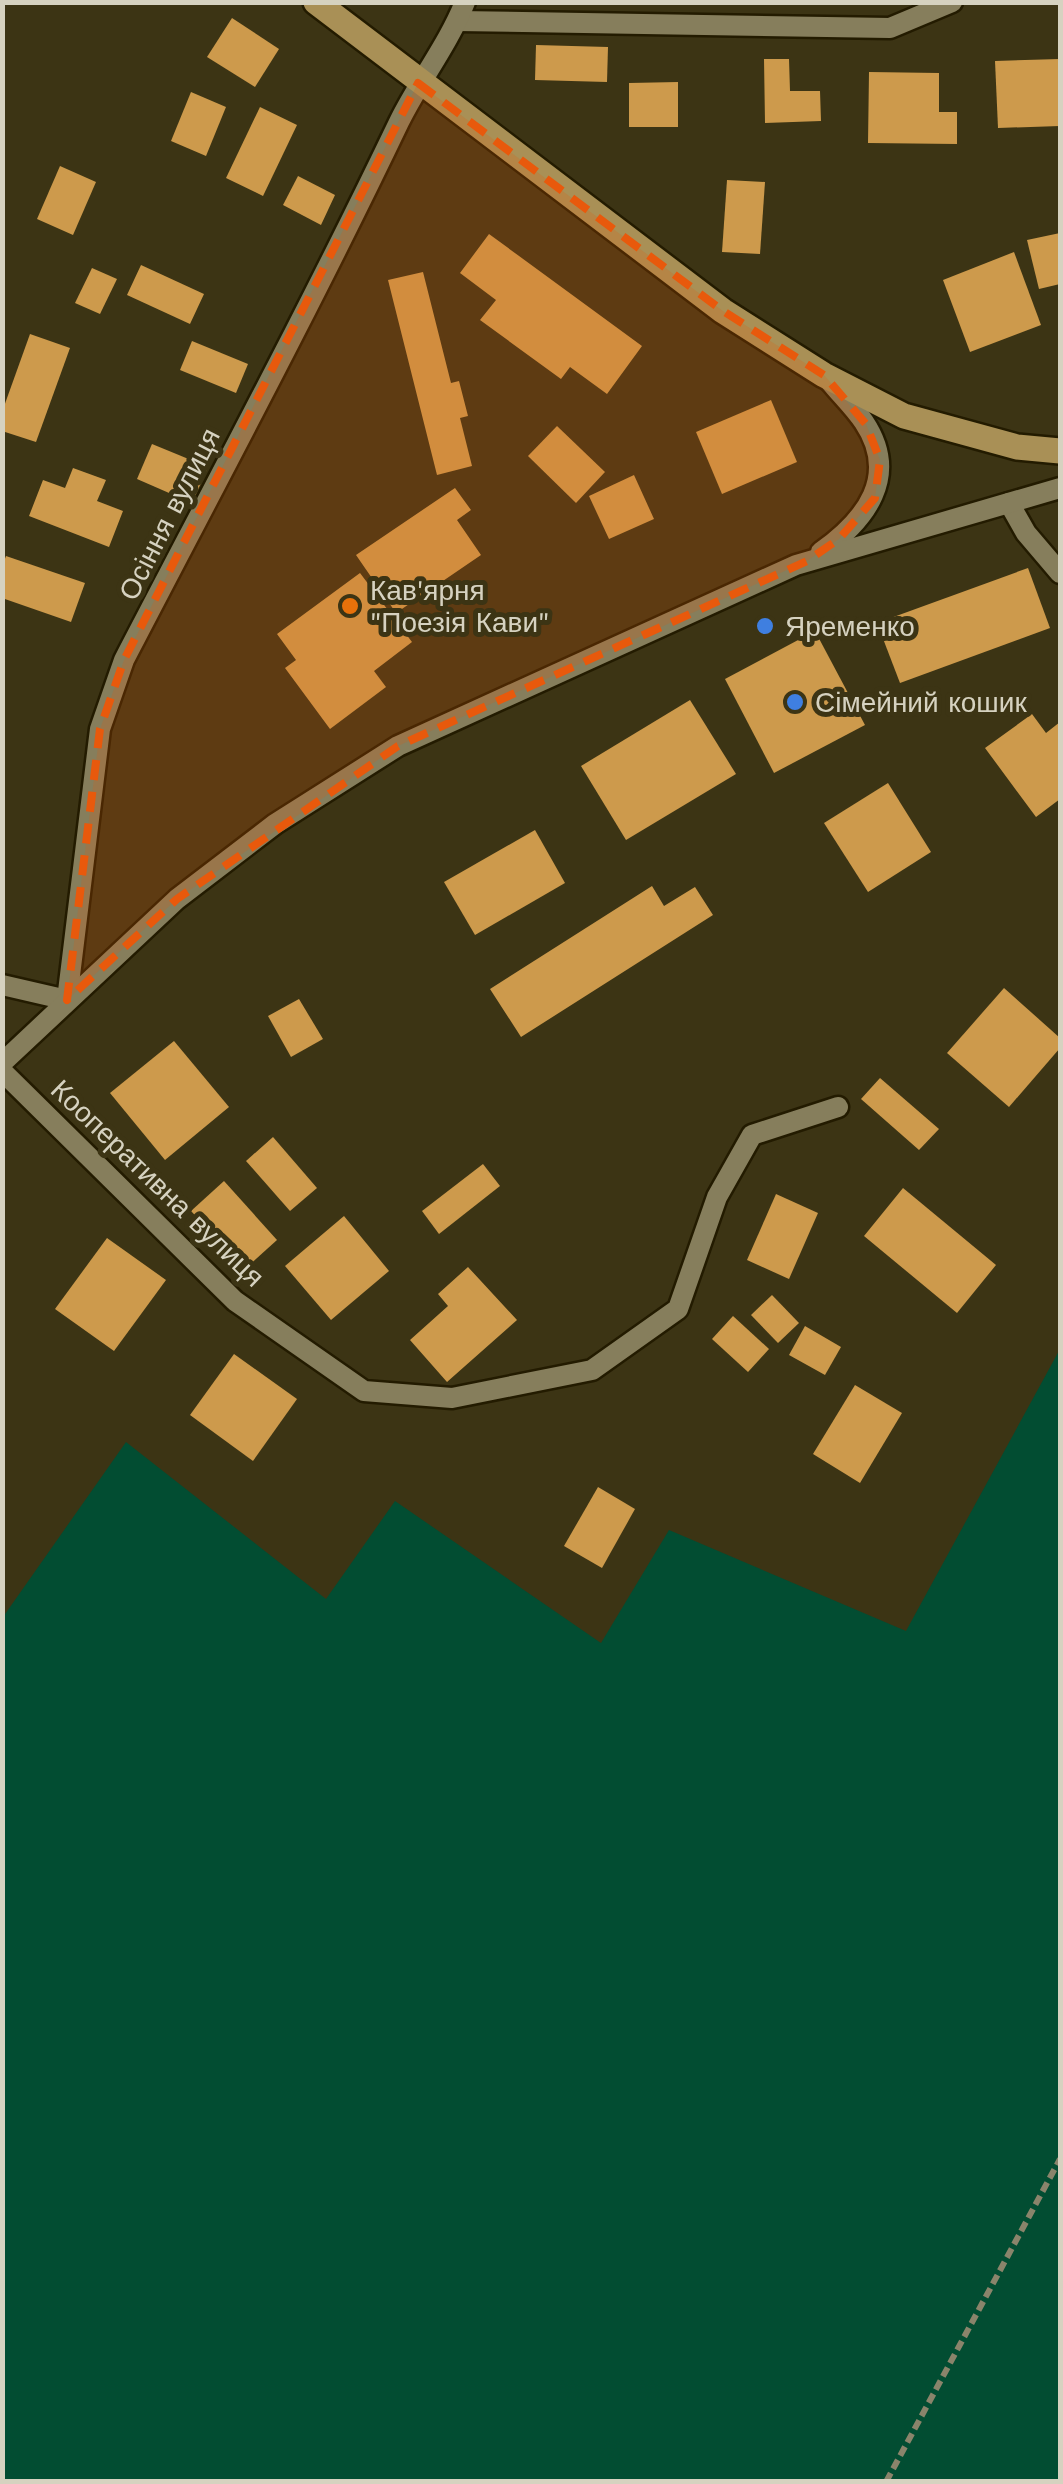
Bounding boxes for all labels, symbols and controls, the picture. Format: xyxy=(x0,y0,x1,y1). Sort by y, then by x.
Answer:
street label: Осіння вулиця xyxy=(112,423,227,606)
place label: Кав'ярня "Поезія Кави" xyxy=(370,574,549,639)
marker: Кав'ярня "Поезія Кави" xyxy=(339,595,361,617)
place label: Яременко xyxy=(785,610,915,643)
marker: Яременко xyxy=(754,615,776,637)
place label: Сімейний кошик xyxy=(815,686,1027,719)
marker: Сімейний кошик xyxy=(784,691,806,713)
street label: Кооперативна вулиця xyxy=(44,1073,271,1294)

